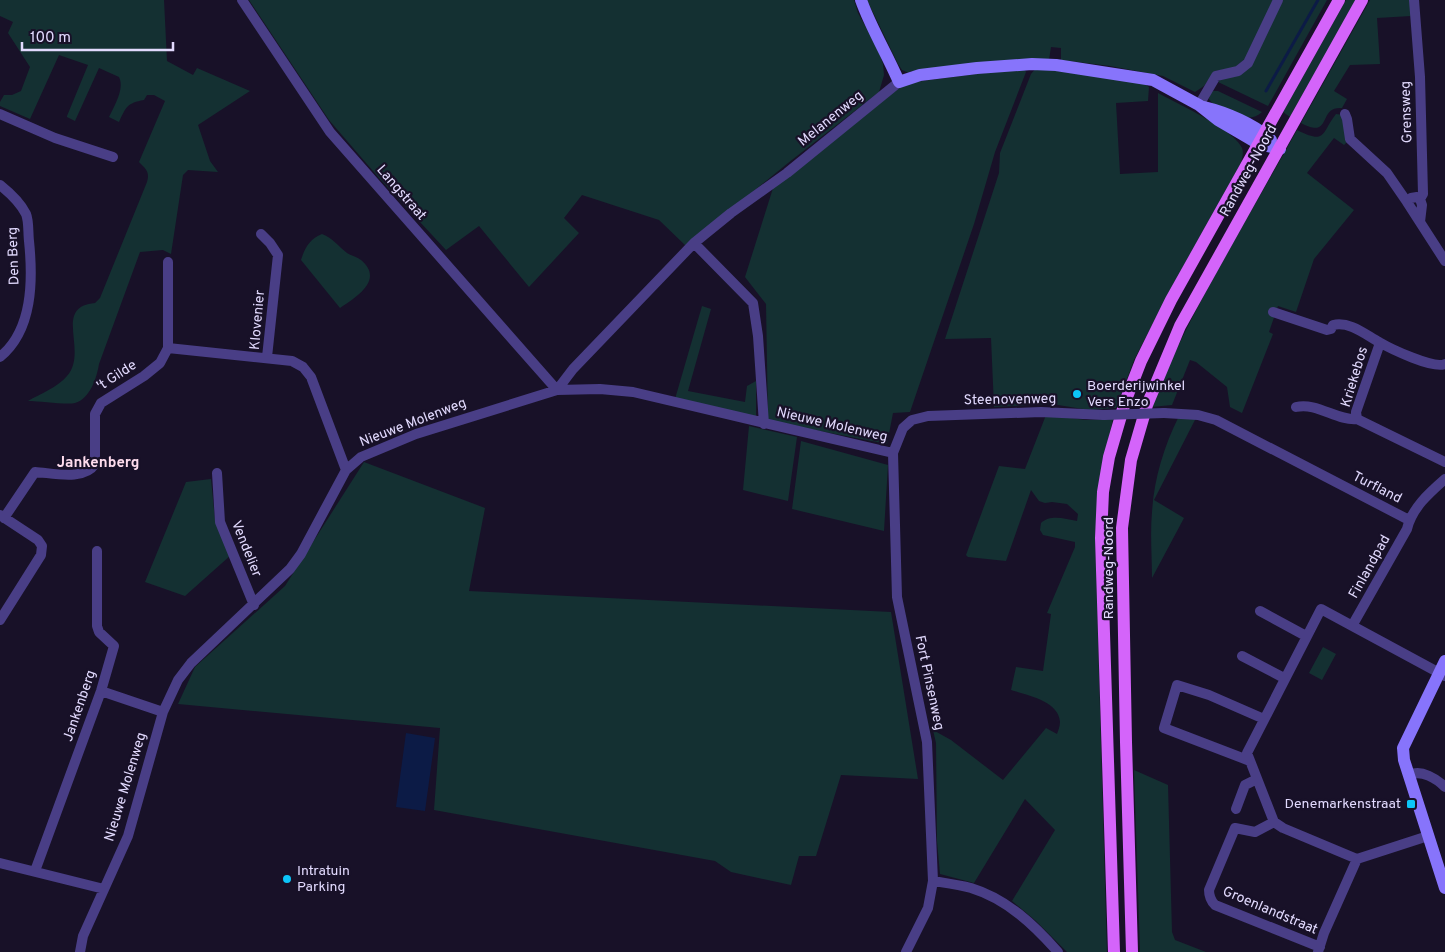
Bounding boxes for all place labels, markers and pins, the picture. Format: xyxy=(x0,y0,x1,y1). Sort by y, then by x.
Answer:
place label: Boerderijwinkel Vers Enzo xyxy=(1087,378,1185,411)
marker: Boerderijwinkel Vers Enzo xyxy=(1071,388,1083,400)
place label: Denemarkenstraat xyxy=(1285,796,1401,813)
marker: Denemarkenstraat xyxy=(1405,798,1417,810)
place label: Intratuin Parking xyxy=(297,863,350,896)
marker: Intratuin Parking xyxy=(281,873,293,885)

